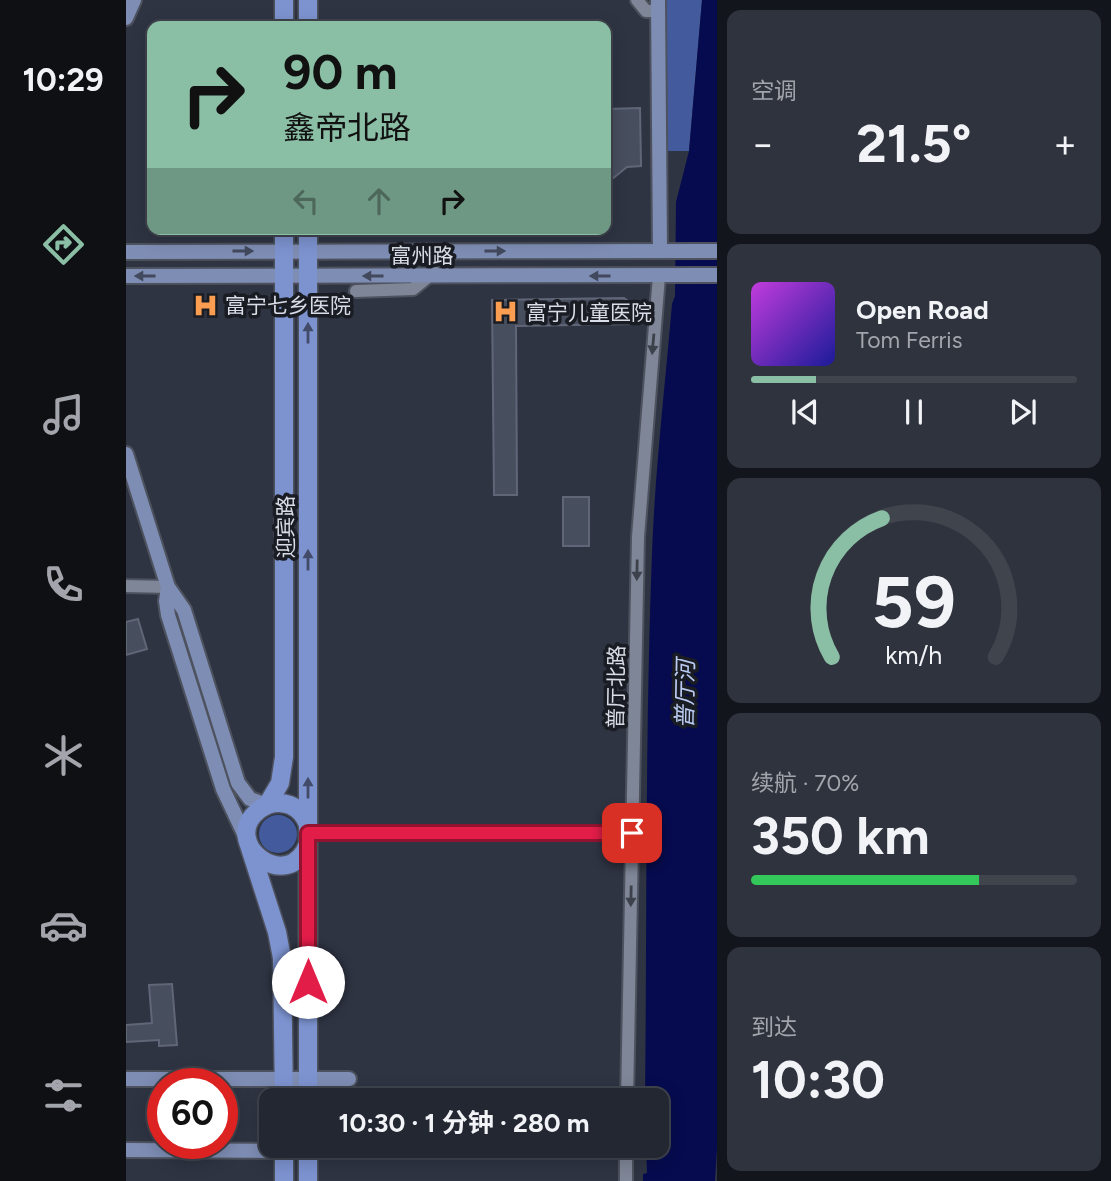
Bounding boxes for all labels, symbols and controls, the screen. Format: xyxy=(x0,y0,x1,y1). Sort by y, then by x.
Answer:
text: 90 m xyxy=(283,42,398,101)
icon: right xyxy=(168,49,259,140)
text: 10:29 xyxy=(23,61,103,99)
text: 空调 xyxy=(751,77,797,105)
text: 鑫帝北路 xyxy=(283,109,411,147)
text: 21.5° xyxy=(857,113,971,175)
text: − xyxy=(751,121,775,167)
text: + xyxy=(1053,121,1077,167)
icon: left xyxy=(287,182,325,220)
icon: ahead xyxy=(360,182,398,220)
icon: right xyxy=(433,182,471,220)
icon: directions xyxy=(39,220,88,269)
street label: 富州路 xyxy=(391,243,454,268)
one-way arrow xyxy=(232,245,254,257)
one-way arrow xyxy=(484,245,506,257)
one-way arrow xyxy=(134,270,156,282)
one-way arrow xyxy=(361,270,383,282)
one-way arrow xyxy=(589,270,611,282)
hospital icon: 富宁七乡医院 xyxy=(191,291,219,319)
place label: 富宁七乡医院 xyxy=(225,293,351,318)
text: Open Road xyxy=(856,294,989,326)
hospital icon: 富宁儿童医院 xyxy=(492,298,520,326)
place label: 富宁儿童医院 xyxy=(526,300,652,325)
one-way arrow xyxy=(302,321,314,343)
text: Tom Ferris xyxy=(856,326,962,354)
one-way arrow xyxy=(647,333,658,355)
icon: music xyxy=(39,390,88,439)
icon: previous xyxy=(786,393,824,431)
icon: pause xyxy=(895,393,933,431)
icon: next xyxy=(1004,393,1042,431)
street label: 迎宾路 xyxy=(273,496,298,559)
one-way arrow xyxy=(302,549,314,571)
text: 59 xyxy=(872,558,956,645)
icon: phone xyxy=(39,560,88,609)
one-way arrow xyxy=(632,560,643,582)
text: km/h xyxy=(885,639,943,669)
street label: 普厅北路 xyxy=(603,645,629,729)
water label: 普厅河 xyxy=(670,655,700,729)
icon: climate xyxy=(39,731,88,780)
text: 续航 · 70% xyxy=(751,769,859,797)
one-way arrow xyxy=(302,776,314,798)
pin xyxy=(602,803,662,863)
text: 350 km xyxy=(751,805,930,867)
icon: arrive xyxy=(613,814,651,852)
one-way arrow xyxy=(625,885,637,907)
icon: car xyxy=(39,901,88,950)
position arrow xyxy=(271,945,345,1019)
text: 到达 xyxy=(751,1013,797,1041)
text: 10:30 xyxy=(751,1049,885,1111)
speed limit sign: 60 xyxy=(147,1068,238,1159)
icon: filters xyxy=(39,1071,88,1120)
text: 10:30 · 1 分钟 · 280 m xyxy=(338,1107,590,1139)

